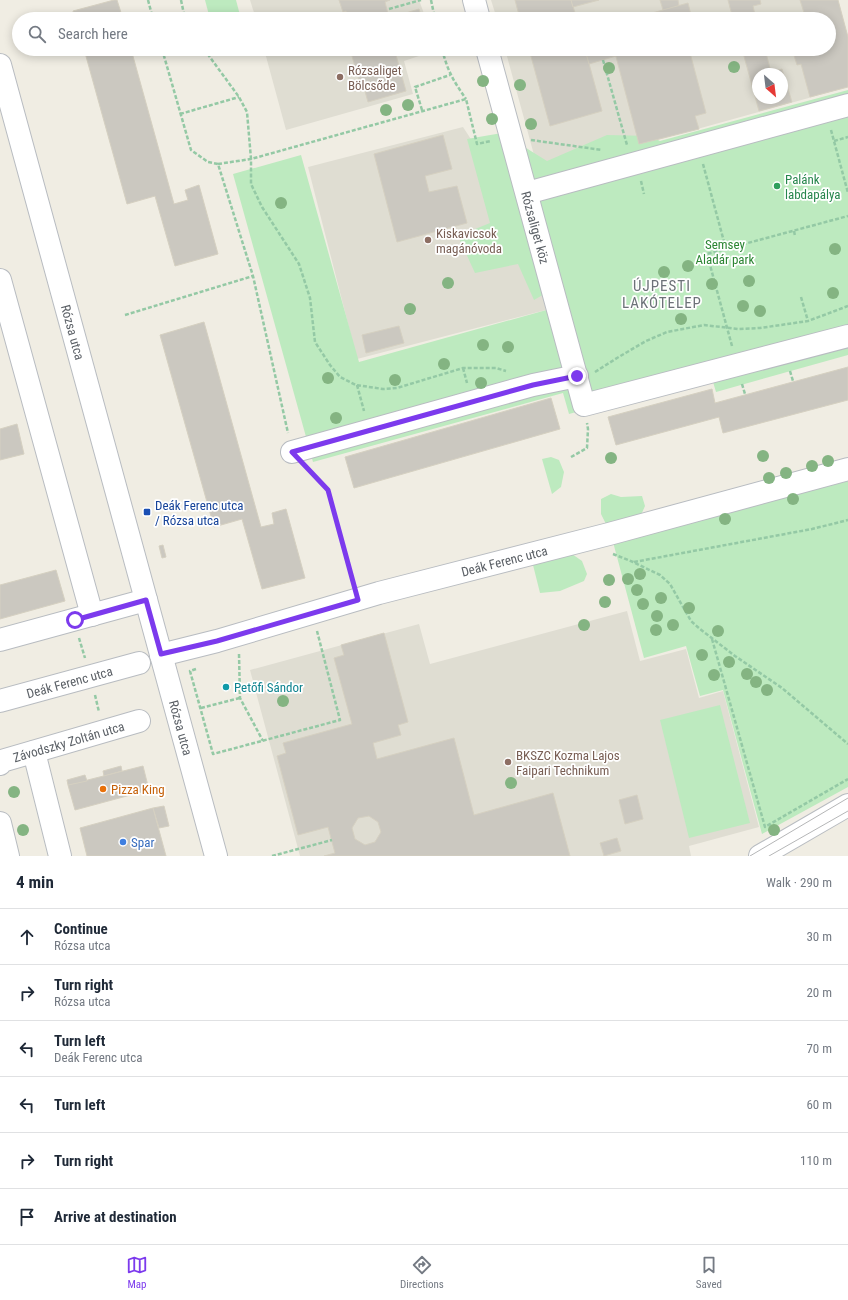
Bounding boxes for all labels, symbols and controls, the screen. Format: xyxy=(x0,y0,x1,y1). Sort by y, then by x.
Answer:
search box xyxy=(12,12,836,56)
icon: search xyxy=(26,23,48,45)
text: Search here xyxy=(58,25,128,43)
place label: Rózsaliget Bölcsőde xyxy=(348,63,402,93)
north arrow xyxy=(752,68,788,104)
marker: Rózsaliget Bölcsőde xyxy=(335,72,345,82)
place label: Palánk labdapálya xyxy=(785,172,840,202)
marker: Palánk labdapálya xyxy=(772,181,782,191)
street label: Rózsaliget köz xyxy=(518,190,552,266)
place label: Kiskavicsok magánóvoda xyxy=(436,226,502,256)
marker: Kiskavicsok magánóvoda xyxy=(423,235,433,245)
park label: Semsey Aladár park xyxy=(696,237,755,267)
district label: ÚJPESTI LAKÓTELEP xyxy=(622,277,702,312)
street label: Rózsa utca xyxy=(58,303,87,362)
route end xyxy=(568,367,586,385)
place label: Deák Ferenc utca / Rózsa utca xyxy=(155,498,243,528)
marker: Deák Ferenc utca / Rózsa utca xyxy=(142,507,152,517)
street label: Deák Ferenc utca xyxy=(460,543,549,580)
route start xyxy=(66,611,84,629)
street label: Deák Ferenc utca xyxy=(25,664,114,701)
place label: Petőfi Sándor xyxy=(234,680,303,695)
marker: Petőfi Sándor xyxy=(221,682,231,692)
street label: Rózsa utca xyxy=(166,699,195,757)
street label: Závodszky Zoltán utca xyxy=(11,719,126,765)
place label: BKSZC Kozma Lajos Faipari Technikum xyxy=(516,748,620,778)
marker: BKSZC Kozma Lajos Faipari Technikum xyxy=(503,757,513,767)
place label: Pizza King xyxy=(111,782,165,797)
marker: Pizza King xyxy=(98,784,108,794)
place label: Spar xyxy=(131,835,154,850)
marker: Spar xyxy=(118,837,128,847)
text: 4 min xyxy=(16,872,54,892)
text: Walk · 290 m xyxy=(766,875,832,890)
text: Continue xyxy=(54,920,108,938)
icon: ahead xyxy=(16,926,38,948)
text: 30 m xyxy=(806,929,832,944)
text: Rózsa utca xyxy=(54,938,111,953)
text: Turn right xyxy=(54,976,113,994)
icon: right xyxy=(16,982,38,1004)
text: 20 m xyxy=(806,985,832,1000)
text: Rózsa utca xyxy=(54,994,111,1009)
text: Turn left xyxy=(54,1032,105,1050)
icon: left xyxy=(16,1038,38,1060)
text: 70 m xyxy=(806,1041,832,1056)
text: Deák Ferenc utca xyxy=(54,1050,142,1065)
icon: left xyxy=(16,1094,38,1116)
text: Turn left xyxy=(54,1096,105,1114)
text: 60 m xyxy=(806,1097,832,1112)
icon: right xyxy=(16,1150,38,1172)
text: Turn right xyxy=(54,1152,113,1170)
text: 110 m xyxy=(800,1153,832,1168)
icon: arrive xyxy=(16,1206,38,1228)
text: Arrive at destination xyxy=(54,1208,177,1226)
tab: Map xyxy=(126,1254,148,1291)
tab: Directions xyxy=(400,1254,444,1291)
tab: Saved xyxy=(696,1254,722,1291)

